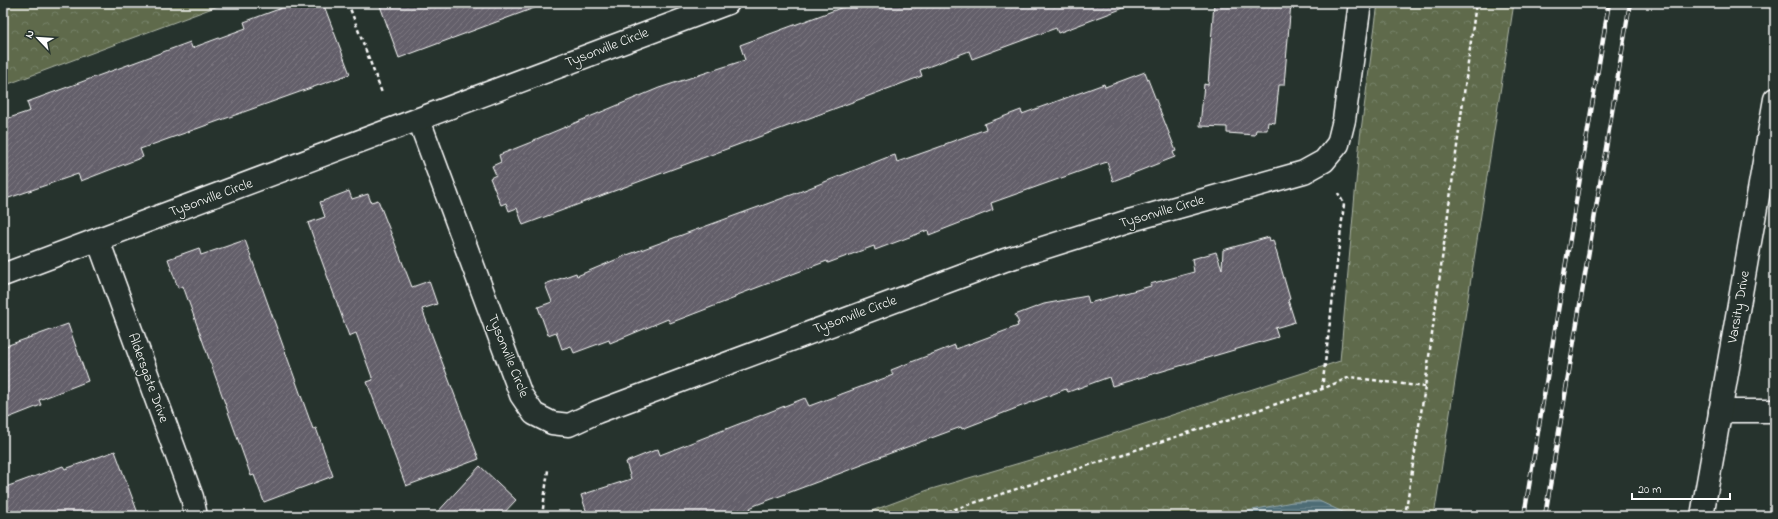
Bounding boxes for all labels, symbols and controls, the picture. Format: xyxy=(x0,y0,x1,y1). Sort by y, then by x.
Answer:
north arrow xyxy=(18,18,58,58)
street label: Tysonville Circle xyxy=(562,22,653,74)
text: N xyxy=(21,27,39,41)
street label: Tysonville Circle xyxy=(166,173,257,224)
street label: Tysonville Circle xyxy=(1117,190,1208,235)
street label: Varsity Drive xyxy=(1722,268,1757,346)
street label: Tysonville Circle xyxy=(810,290,901,341)
street label: Tysonville Circle xyxy=(481,311,534,402)
street label: Aldersgate Drive xyxy=(121,330,174,427)
scale bar xyxy=(1632,475,1730,501)
text: 20 m xyxy=(1638,481,1661,499)

